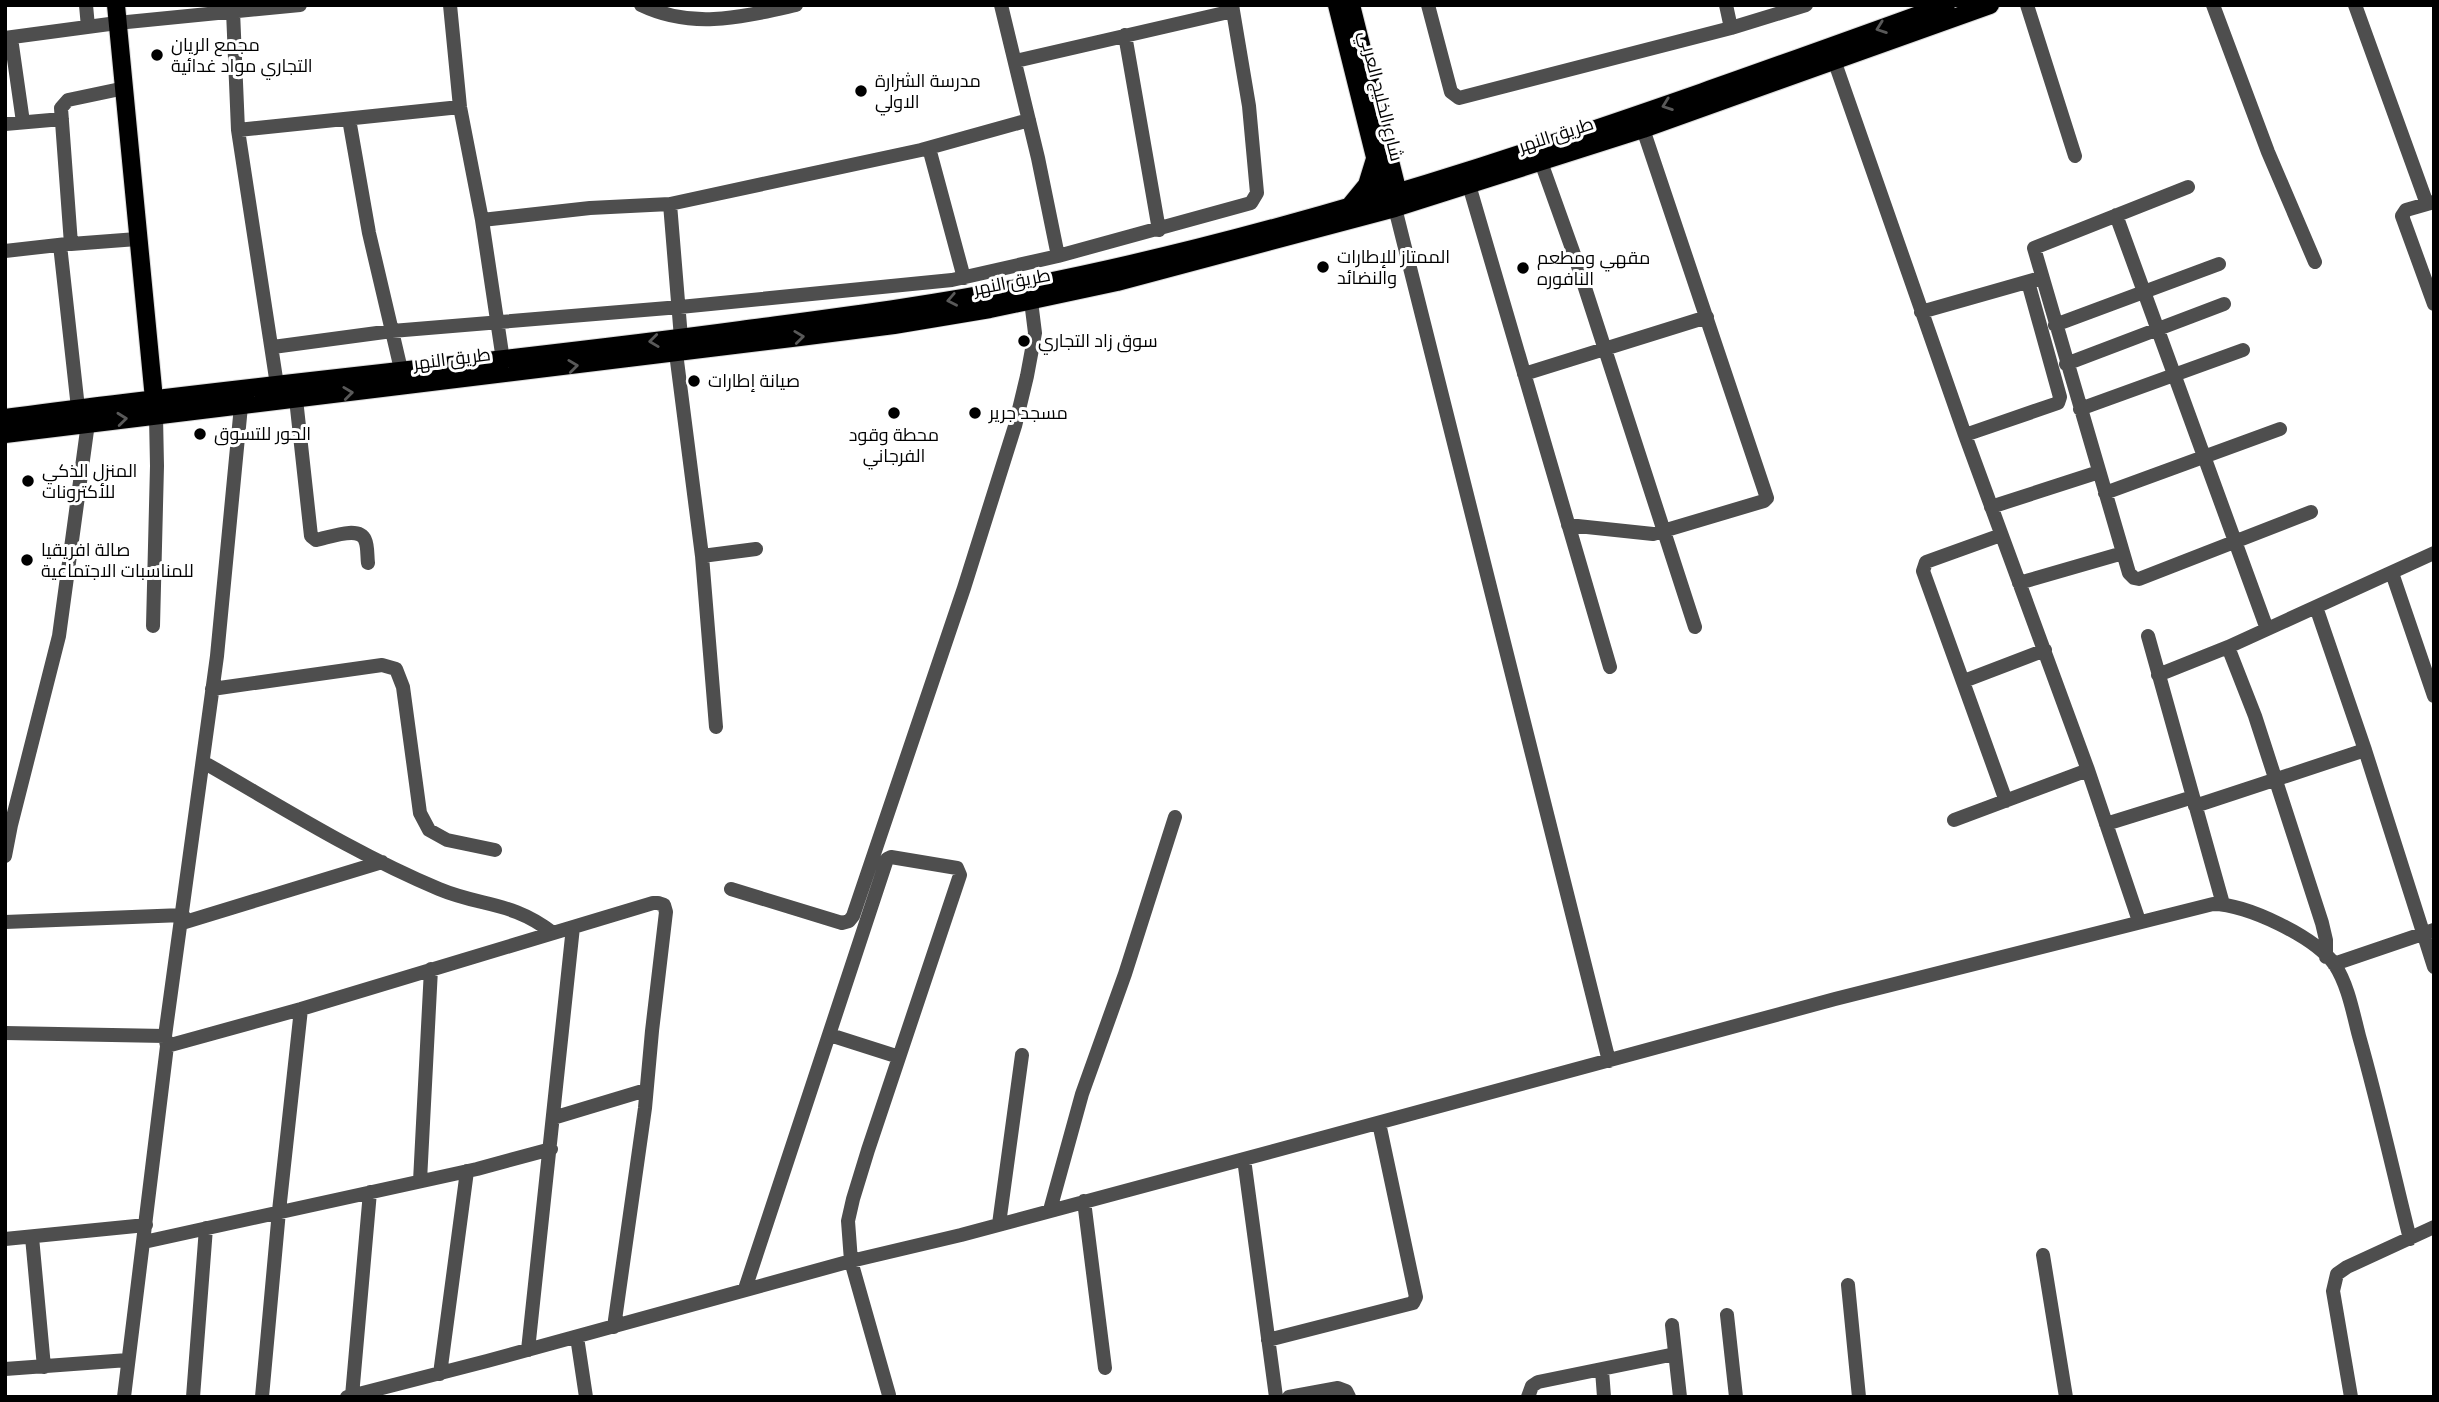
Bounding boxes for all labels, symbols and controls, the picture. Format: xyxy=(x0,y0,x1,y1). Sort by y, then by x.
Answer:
one-way arrow xyxy=(1876,20,1888,34)
street label: شارع الخليج العربي xyxy=(1351,29,1408,164)
place label: مجمع الريان التجاري مواد غدائية xyxy=(171,34,313,80)
marker: مجمع الريان التجاري مواد غدائية xyxy=(149,47,165,63)
place label: مدرسة الشرارة الاولي xyxy=(875,70,981,116)
marker: مدرسة الشرارة الاولي xyxy=(853,83,869,99)
one-way arrow xyxy=(1662,97,1674,111)
street label: طريق النهر xyxy=(1515,113,1597,159)
place label: الممتاز للإطارات والنضائد xyxy=(1337,246,1450,289)
place label: مقهي ومطعم النافوره xyxy=(1537,247,1650,290)
marker: الممتاز للإطارات والنضائد xyxy=(1315,259,1331,275)
marker: مقهي ومطعم النافوره xyxy=(1515,260,1531,276)
street label: طريق النهر xyxy=(971,264,1052,301)
one-way arrow xyxy=(946,292,958,307)
one-way arrow xyxy=(793,330,805,345)
place label: سوق زاد التجاري xyxy=(1038,330,1158,355)
marker: سوق زاد التجاري xyxy=(1016,333,1032,349)
one-way arrow xyxy=(648,334,660,349)
street label: طريق النهر xyxy=(411,343,492,376)
one-way arrow xyxy=(568,358,579,373)
place label: صيانة إطارات xyxy=(708,370,800,392)
marker: صيانة إطارات xyxy=(686,373,702,389)
one-way arrow xyxy=(342,385,353,400)
place label: مسجد جرير xyxy=(988,402,1068,424)
marker: محطة وقود الفرجاني xyxy=(886,405,902,421)
marker: مسجد جرير xyxy=(967,405,983,421)
one-way arrow xyxy=(116,412,127,427)
place label: الحور للتسوق xyxy=(214,423,311,446)
place label: محطة وقود الفرجاني xyxy=(849,424,939,470)
marker: الحور للتسوق xyxy=(192,426,208,442)
place label: المنزل الذكي للأكترونات xyxy=(42,460,137,503)
marker: المنزل الذكي للأكترونات xyxy=(20,473,36,489)
place label: صالة افريقيا للمناسبات الاجتماعية xyxy=(41,539,194,582)
marker: صالة افريقيا للمناسبات الاجتماعية xyxy=(19,552,35,568)

